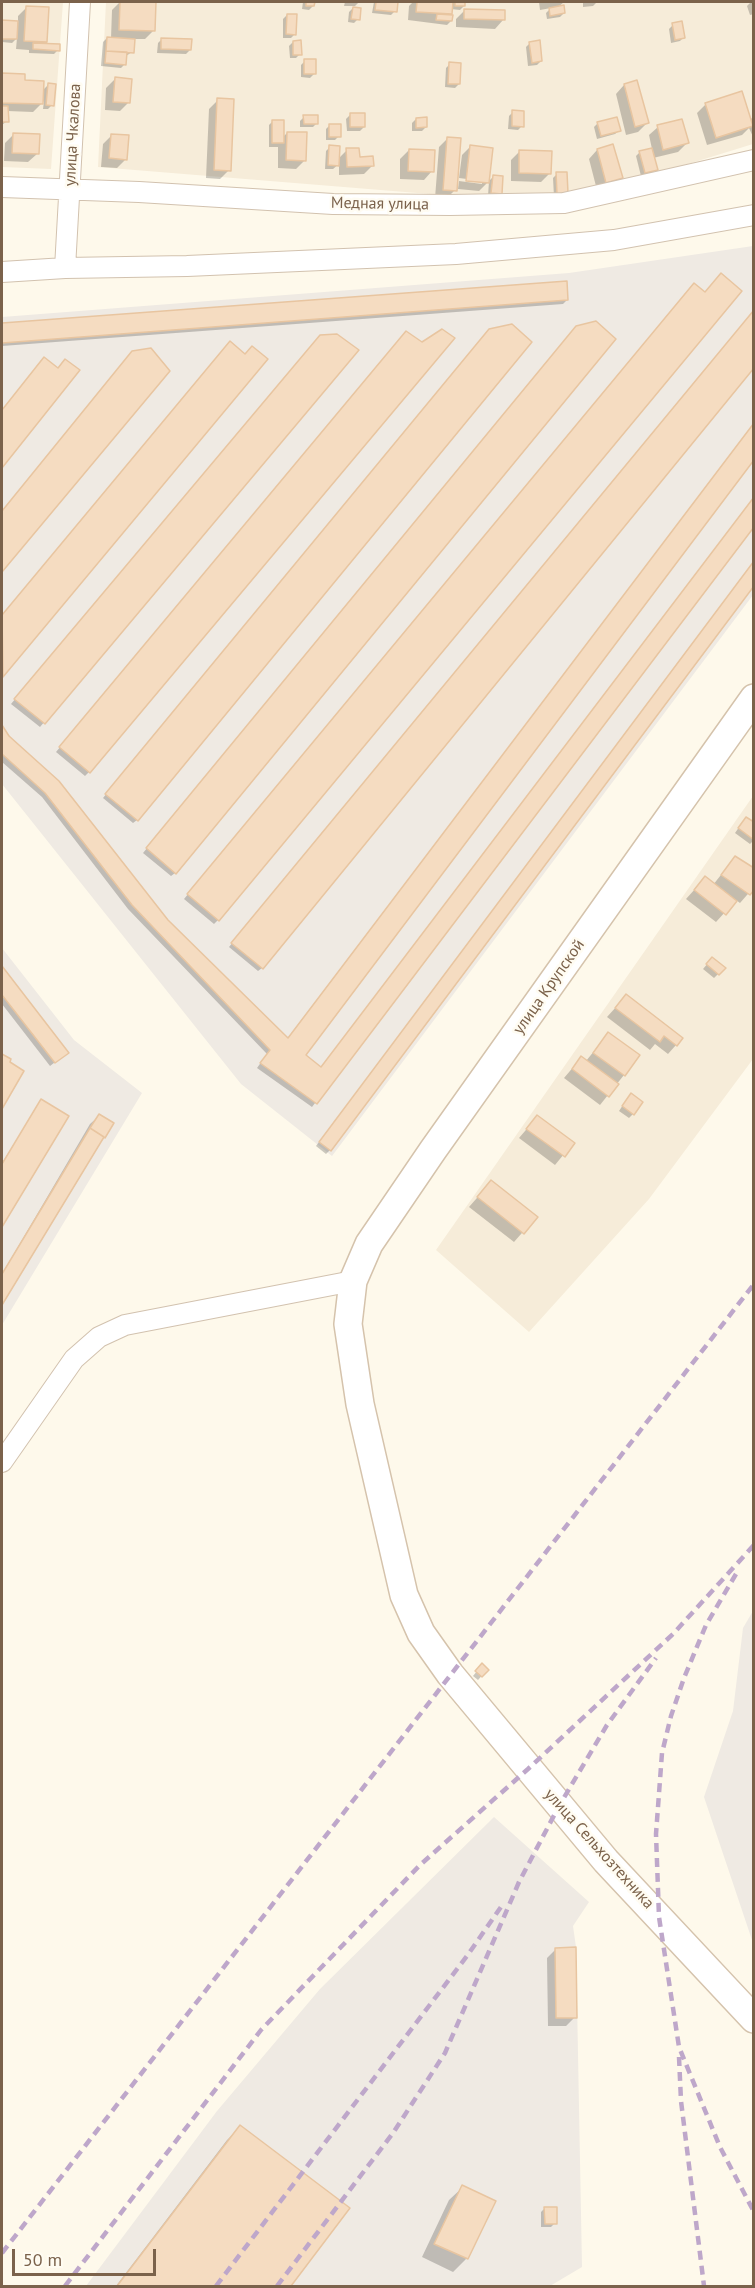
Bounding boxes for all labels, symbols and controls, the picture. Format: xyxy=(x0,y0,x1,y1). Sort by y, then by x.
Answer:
street label: улица Чкалова xyxy=(61,83,85,187)
street label: Медная улица xyxy=(331,194,429,214)
street label: улица Крупской xyxy=(509,936,589,1038)
street label: улица Сельхозтехника xyxy=(540,1785,658,1913)
scale bar xyxy=(15,2237,159,2275)
text: 50 m xyxy=(23,2248,62,2271)

